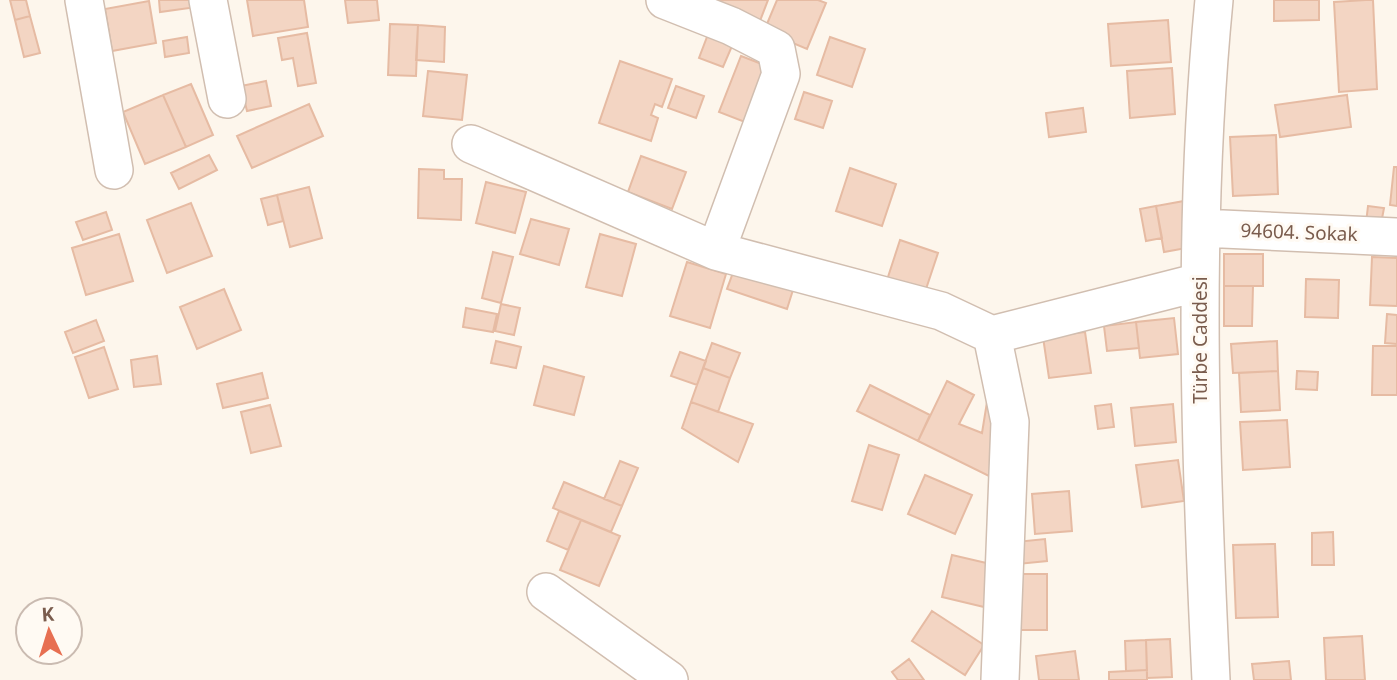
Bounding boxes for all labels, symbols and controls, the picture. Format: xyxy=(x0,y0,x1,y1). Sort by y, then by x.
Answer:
street label: 94604. Sokak xyxy=(1240,217,1358,247)
street label: Türbe Caddesi xyxy=(1187,276,1213,404)
north arrow xyxy=(14,596,84,666)
text: K xyxy=(41,601,55,627)

